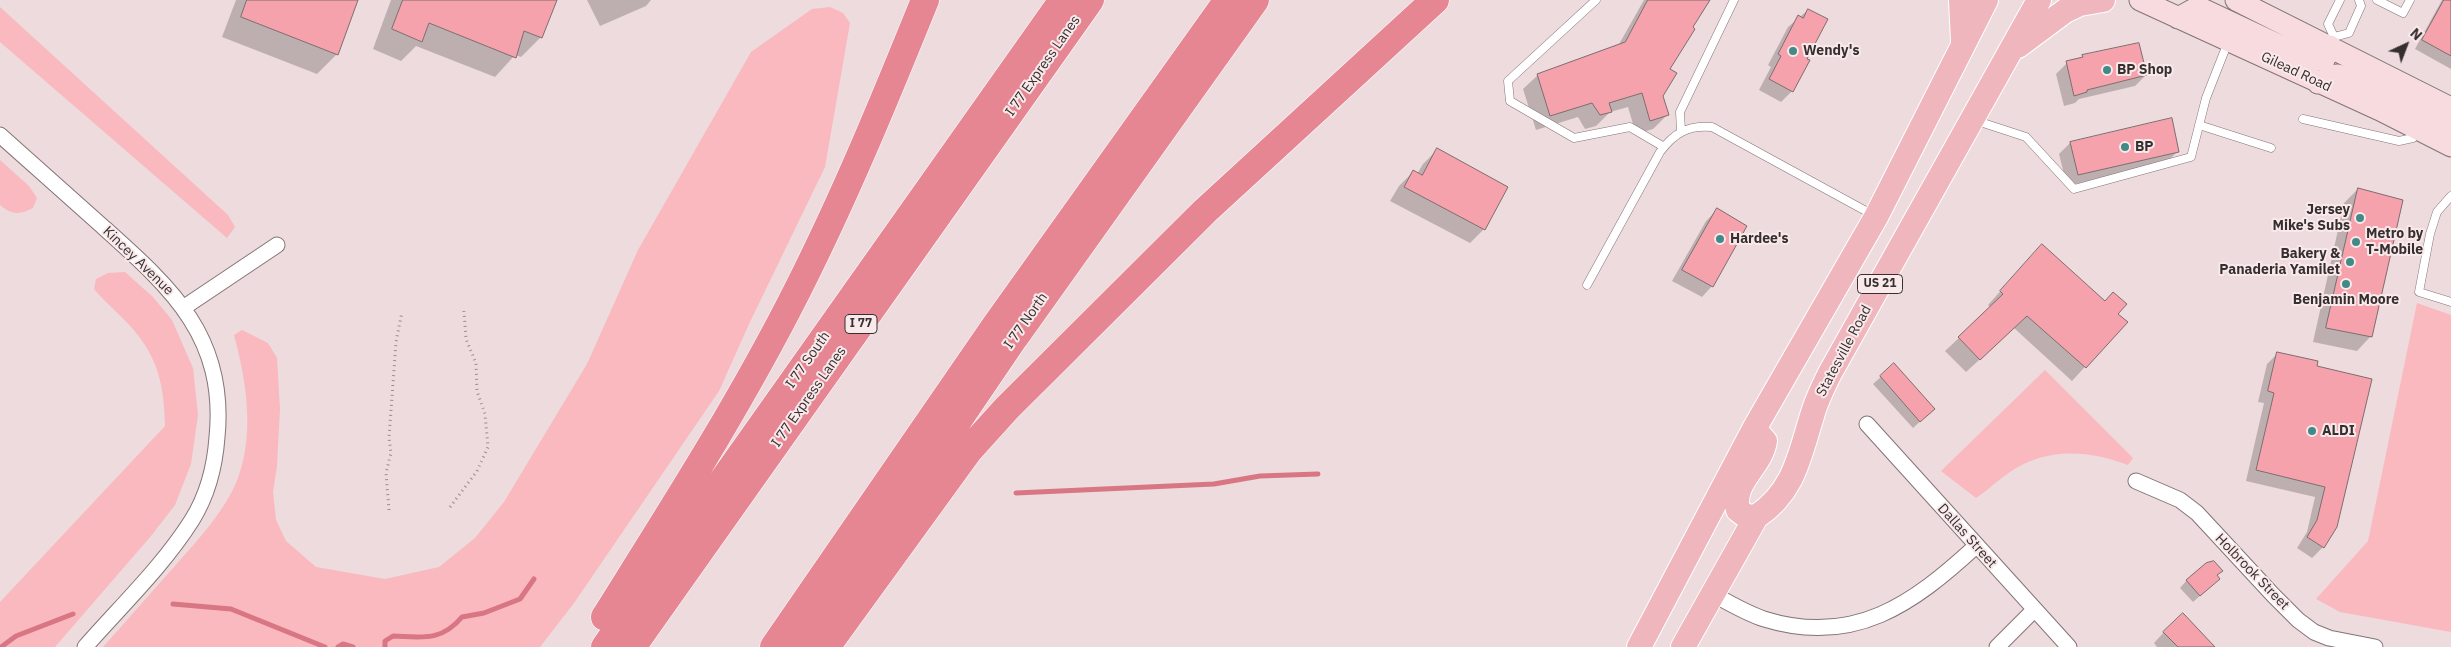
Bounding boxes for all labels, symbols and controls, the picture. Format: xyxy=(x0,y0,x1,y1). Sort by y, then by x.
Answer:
street label: I 77 Express Lanes xyxy=(1002,12,1084,120)
north arrow xyxy=(2381,20,2431,70)
text: N xyxy=(2406,24,2426,44)
place label: Wendy's xyxy=(1803,43,1860,59)
marker: Wendy's xyxy=(1787,45,1799,57)
street label: Gilead Road xyxy=(2258,48,2334,96)
place label: BP Shop xyxy=(2117,62,2172,78)
marker: BP Shop xyxy=(2101,64,2113,76)
place label: BP xyxy=(2135,139,2154,155)
marker: BP xyxy=(2119,141,2131,153)
place label: Jersey Mike's Subs xyxy=(2272,202,2350,234)
marker: Jersey Mike's Subs xyxy=(2354,212,2366,224)
street label: Kincey Avenue xyxy=(99,223,177,299)
place label: Metro by T-Mobile xyxy=(2366,226,2423,258)
place label: Hardee's xyxy=(1730,231,1788,247)
marker: Hardee's xyxy=(1714,233,1726,245)
marker: Metro by T-Mobile xyxy=(2350,236,2362,248)
place label: Bakery & Panaderia Yamilet xyxy=(2219,246,2340,278)
marker: Bakery & Panaderia Yamilet xyxy=(2344,256,2356,268)
road number: US 21 xyxy=(1858,274,1902,294)
marker: Benjamin Moore xyxy=(2340,278,2352,290)
street label: I 77 North xyxy=(1001,290,1051,352)
place label: Benjamin Moore xyxy=(2293,292,2399,308)
street label: Statesville Road xyxy=(1813,303,1875,399)
road number: I 77 xyxy=(845,314,877,334)
street label: I 77 South xyxy=(782,328,834,392)
street label: I 77 Express Lanes xyxy=(768,343,850,451)
place label: ALDI xyxy=(2322,423,2355,439)
marker: ALDI xyxy=(2306,425,2318,437)
street label: Dallas Street xyxy=(1934,500,2000,572)
street label: Holbrook Street xyxy=(2211,530,2293,614)

